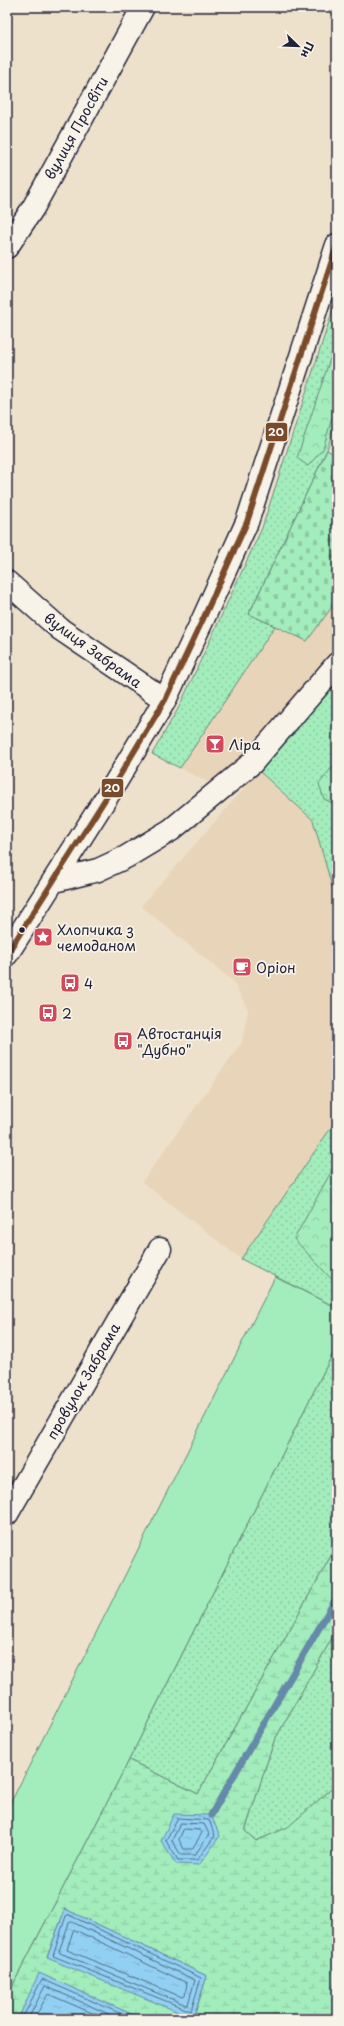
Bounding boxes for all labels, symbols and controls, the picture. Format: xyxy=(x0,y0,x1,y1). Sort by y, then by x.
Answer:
north arrow xyxy=(278,26,318,66)
text: Пн xyxy=(297,39,319,61)
street label: вулиця Просвіти xyxy=(39,73,113,183)
line badge: 20 xyxy=(265,422,288,442)
text: 20 xyxy=(268,423,284,440)
street label: вулиця Забрама xyxy=(40,607,146,693)
bar icon: Ліра xyxy=(204,733,226,755)
place label: Ліра xyxy=(229,734,260,755)
line badge: 20 xyxy=(101,778,124,798)
text: 20 xyxy=(104,779,120,796)
place label: Хлопчика з чемоданом xyxy=(57,919,136,956)
unlabelled marker xyxy=(17,925,27,935)
place icon: Хлопчика з чемоданом xyxy=(32,926,54,948)
cafe icon: Оріон xyxy=(231,956,253,978)
place label: Оріон xyxy=(256,957,296,978)
bus stop icon: 4 xyxy=(59,972,81,994)
place label: 4 xyxy=(84,973,93,994)
bus stop icon: 2 xyxy=(37,1002,59,1024)
place label: 2 xyxy=(62,1003,72,1024)
place label: Автостанція "Дубно" xyxy=(137,1023,222,1060)
bus stop icon: Автостанція "Дубно" xyxy=(112,1030,134,1052)
street label: провулок Забрама xyxy=(41,1319,125,1443)

